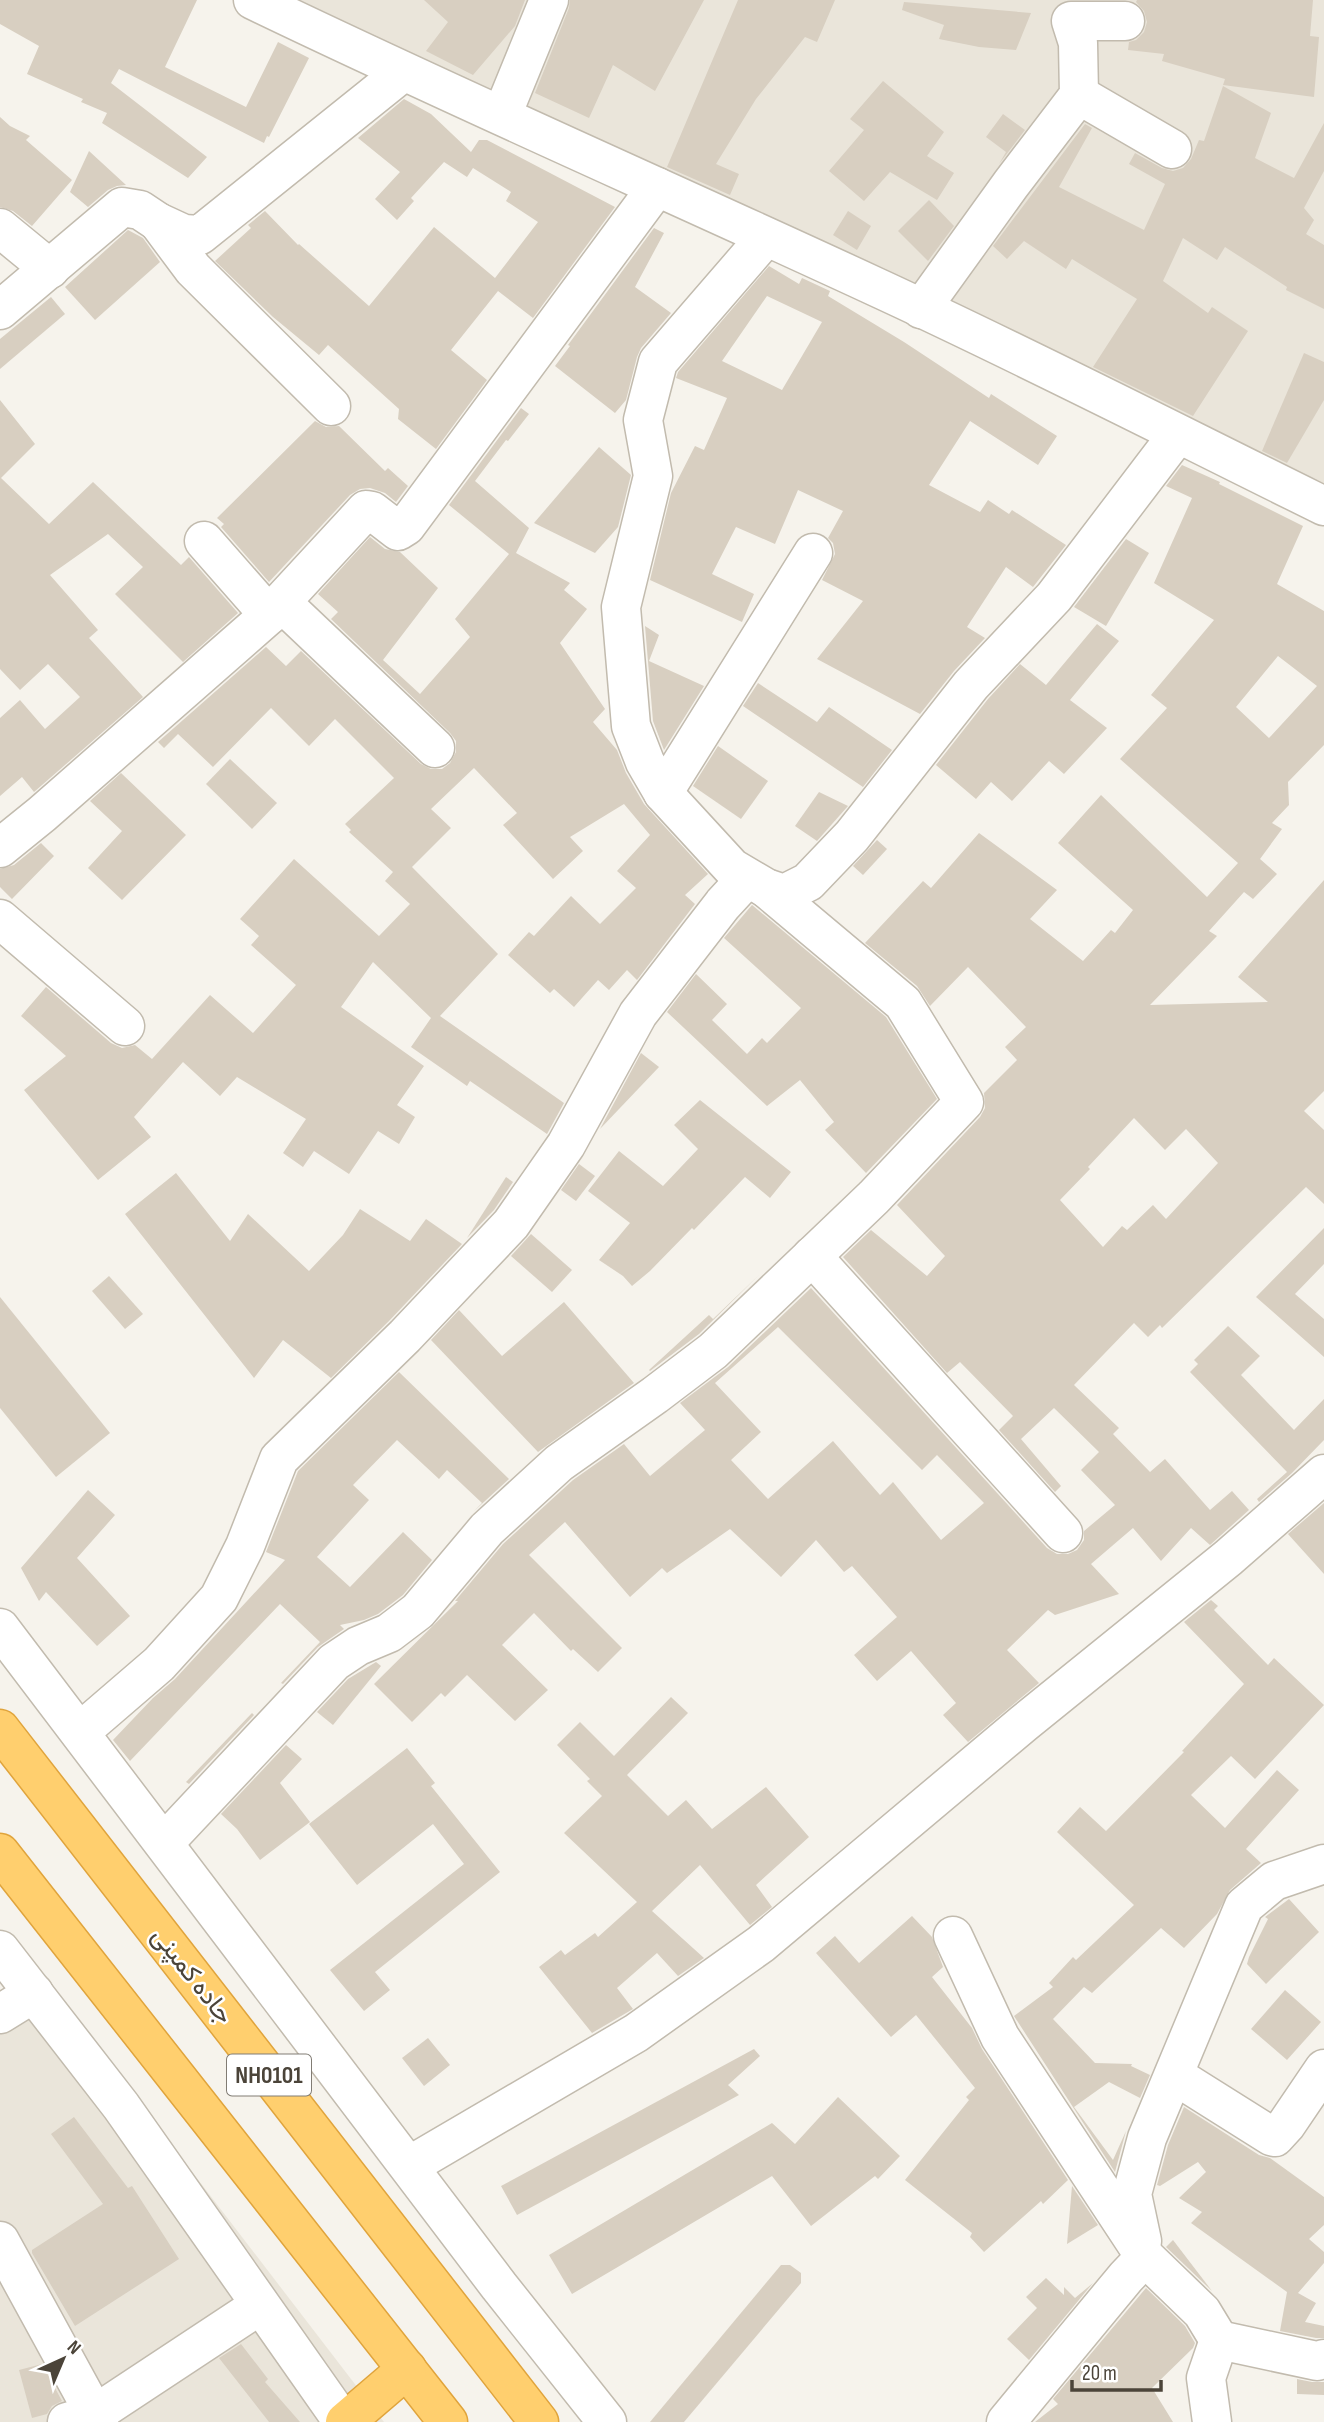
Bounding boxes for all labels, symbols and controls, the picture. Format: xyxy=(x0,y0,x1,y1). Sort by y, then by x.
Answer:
street label: جاده کمپنی xyxy=(144,1921,239,2031)
road number: NH0101 xyxy=(227,2054,311,2096)
north arrow xyxy=(28,2324,98,2394)
text: N xyxy=(62,2336,85,2360)
scale bar xyxy=(1072,2348,1161,2392)
text: 20 m xyxy=(1082,2361,1117,2386)

